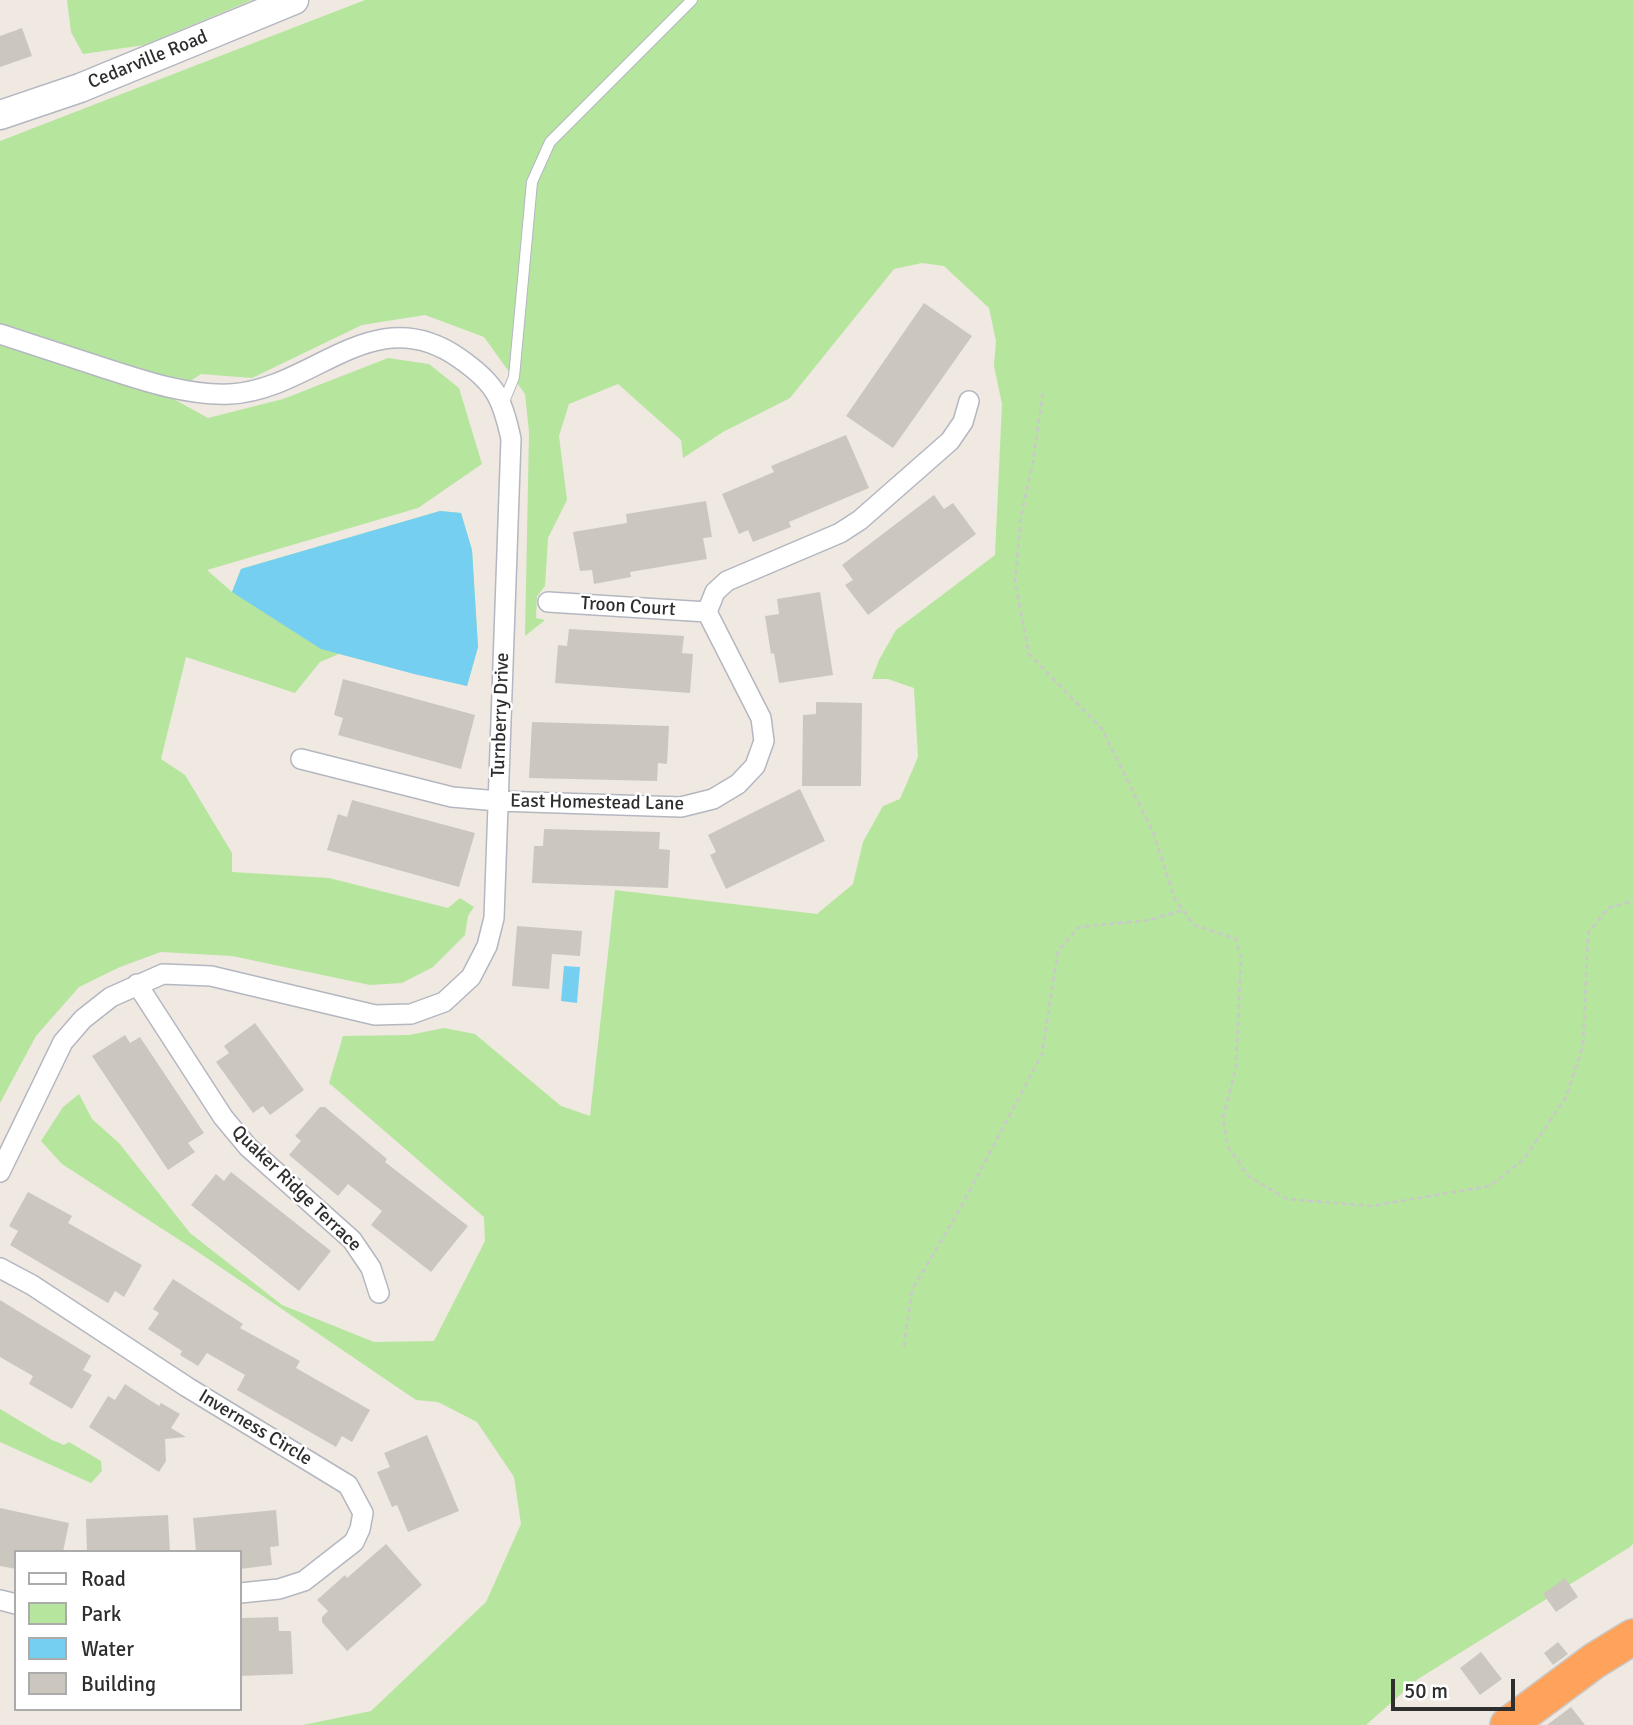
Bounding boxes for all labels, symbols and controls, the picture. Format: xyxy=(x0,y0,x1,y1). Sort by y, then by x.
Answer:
street label: Cedarville Road xyxy=(85,26,211,94)
street label: Troon Court xyxy=(580,592,676,622)
street label: Turnberry Drive xyxy=(487,652,515,778)
street label: East Homestead Lane xyxy=(510,790,684,816)
street label: Quaker Ridge Terrace xyxy=(226,1121,366,1257)
street label: Inverness Circle xyxy=(194,1385,316,1471)
legend xyxy=(14,1550,242,1711)
text: Road xyxy=(81,1566,126,1592)
text: Park xyxy=(81,1601,121,1627)
text: Water xyxy=(81,1636,134,1662)
scale bar xyxy=(1395,1666,1519,1710)
text: Building xyxy=(81,1671,156,1697)
text: 50 m xyxy=(1404,1678,1448,1704)

